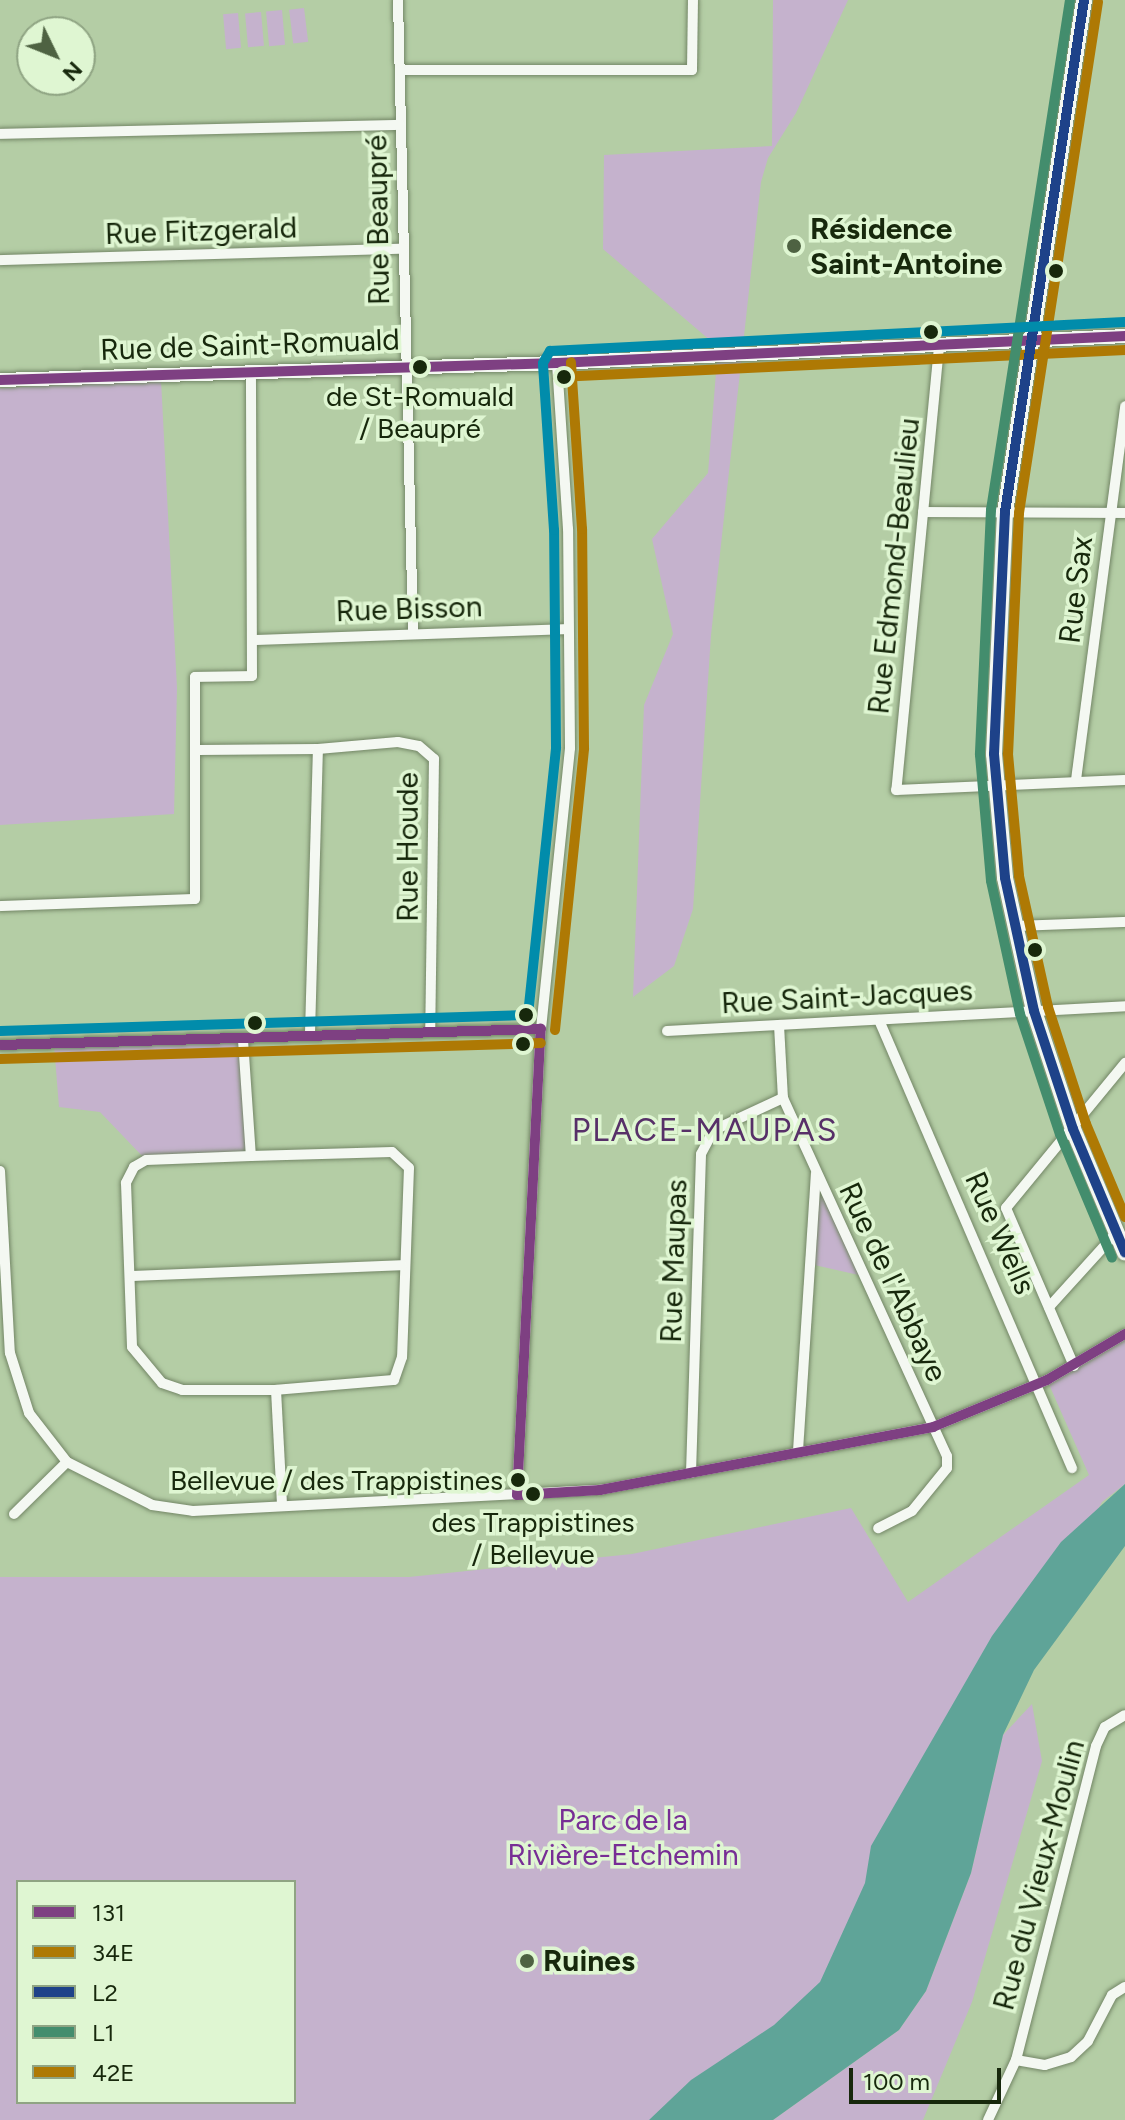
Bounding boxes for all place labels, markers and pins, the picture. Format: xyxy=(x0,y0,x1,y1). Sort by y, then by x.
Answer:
place label: Résidence Saint-Antoine xyxy=(810,211,1003,282)
marker: Résidence Saint-Antoine xyxy=(785,237,803,255)
unlabelled marker xyxy=(1048,263,1064,279)
unlabelled marker xyxy=(923,324,939,340)
marker: de St-Romuald / Beaupré xyxy=(412,359,428,375)
unlabelled marker xyxy=(556,369,572,385)
place label: de St-Romuald / Beaupré xyxy=(326,379,514,445)
unlabelled marker xyxy=(1027,942,1043,958)
unlabelled marker xyxy=(518,1007,534,1023)
unlabelled marker xyxy=(247,1015,263,1031)
unlabelled marker xyxy=(515,1036,531,1052)
place label: Bellevue / des Trappistines xyxy=(170,1463,503,1497)
marker: Bellevue / des Trappistines xyxy=(510,1472,526,1488)
marker: des Trappistines / Bellevue xyxy=(525,1486,541,1502)
place label: des Trappistines / Bellevue xyxy=(431,1505,635,1571)
place label: Ruines xyxy=(543,1943,635,1979)
marker: Ruines xyxy=(518,1952,536,1970)

